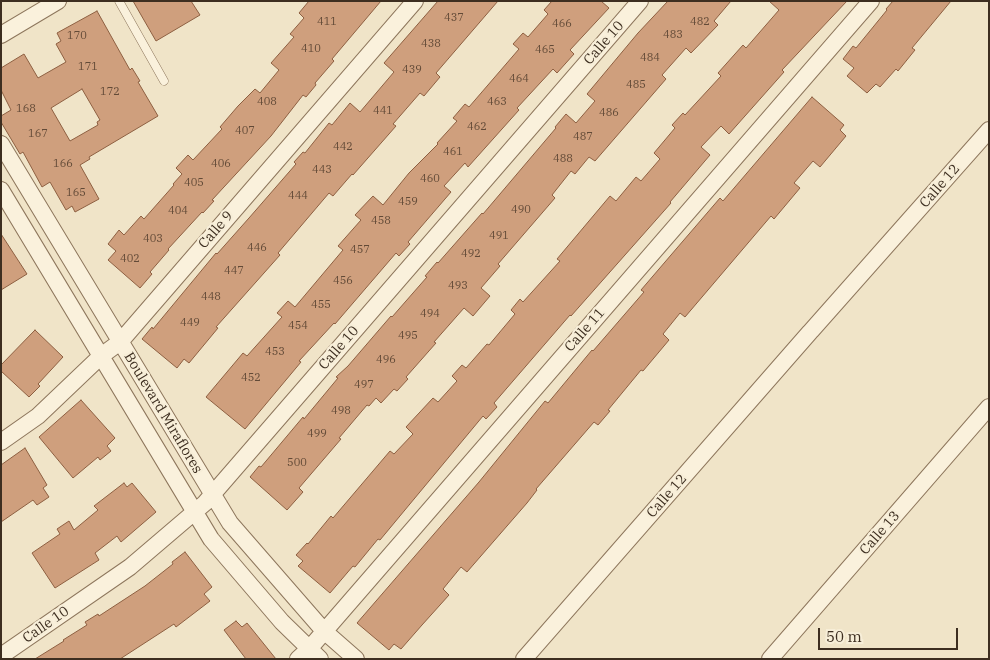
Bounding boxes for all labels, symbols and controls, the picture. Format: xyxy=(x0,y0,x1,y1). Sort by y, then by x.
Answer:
house number: 437 xyxy=(444,11,464,25)
house number: 411 xyxy=(317,15,337,29)
house number: 482 xyxy=(690,15,710,29)
house number: 466 xyxy=(552,17,572,31)
street label: Calle 10 xyxy=(580,18,628,68)
house number: 483 xyxy=(663,28,683,42)
house number: 170 xyxy=(67,29,87,43)
house number: 438 xyxy=(421,37,441,51)
house number: 410 xyxy=(301,42,321,56)
house number: 465 xyxy=(535,43,555,57)
house number: 484 xyxy=(640,51,660,65)
house number: 171 xyxy=(78,60,98,74)
house number: 439 xyxy=(402,63,422,77)
house number: 464 xyxy=(509,72,529,86)
house number: 485 xyxy=(626,78,646,92)
house number: 172 xyxy=(100,85,120,99)
house number: 408 xyxy=(257,95,277,109)
house number: 463 xyxy=(487,95,507,109)
house number: 168 xyxy=(16,102,36,116)
house number: 441 xyxy=(373,104,393,118)
house number: 486 xyxy=(599,106,619,120)
house number: 462 xyxy=(467,120,487,134)
house number: 407 xyxy=(235,124,255,138)
house number: 167 xyxy=(28,127,48,141)
house number: 487 xyxy=(573,130,593,144)
house number: 442 xyxy=(333,140,353,154)
house number: 461 xyxy=(443,145,463,159)
house number: 488 xyxy=(553,152,573,166)
house number: 166 xyxy=(53,157,73,171)
house number: 406 xyxy=(211,157,231,171)
street label: Calle 12 xyxy=(916,161,964,211)
house number: 443 xyxy=(312,163,332,177)
house number: 460 xyxy=(420,172,440,186)
house number: 405 xyxy=(184,176,204,190)
house number: 165 xyxy=(66,186,86,200)
house number: 444 xyxy=(288,189,308,203)
house number: 459 xyxy=(398,195,418,209)
house number: 490 xyxy=(511,203,531,217)
house number: 404 xyxy=(168,204,188,218)
street label: Calle 9 xyxy=(195,208,237,252)
house number: 458 xyxy=(371,214,391,228)
house number: 491 xyxy=(489,229,509,243)
house number: 403 xyxy=(143,232,163,246)
house number: 446 xyxy=(247,241,267,255)
house number: 457 xyxy=(350,243,370,257)
house number: 492 xyxy=(461,247,481,261)
house number: 402 xyxy=(120,252,140,266)
house number: 447 xyxy=(224,264,244,278)
house number: 456 xyxy=(333,274,353,288)
house number: 493 xyxy=(448,279,468,293)
house number: 448 xyxy=(201,290,221,304)
house number: 455 xyxy=(311,298,331,312)
street label: Calle 11 xyxy=(561,305,609,355)
house number: 494 xyxy=(420,307,440,321)
house number: 449 xyxy=(180,316,200,330)
house number: 454 xyxy=(288,319,308,333)
street label: Calle 10 xyxy=(315,323,363,373)
house number: 495 xyxy=(398,329,418,343)
house number: 453 xyxy=(265,345,285,359)
street label: Boulevard Miraflores xyxy=(120,349,206,477)
house number: 496 xyxy=(376,353,396,367)
house number: 452 xyxy=(241,371,261,385)
house number: 497 xyxy=(354,378,374,392)
house number: 498 xyxy=(331,404,351,418)
house number: 499 xyxy=(307,427,327,441)
house number: 500 xyxy=(287,456,307,470)
street label: Calle 12 xyxy=(643,471,691,521)
street label: Calle 13 xyxy=(856,508,904,558)
street label: Calle 10 xyxy=(20,603,72,647)
scale bar xyxy=(820,618,960,650)
text: 50 m xyxy=(826,627,862,646)

